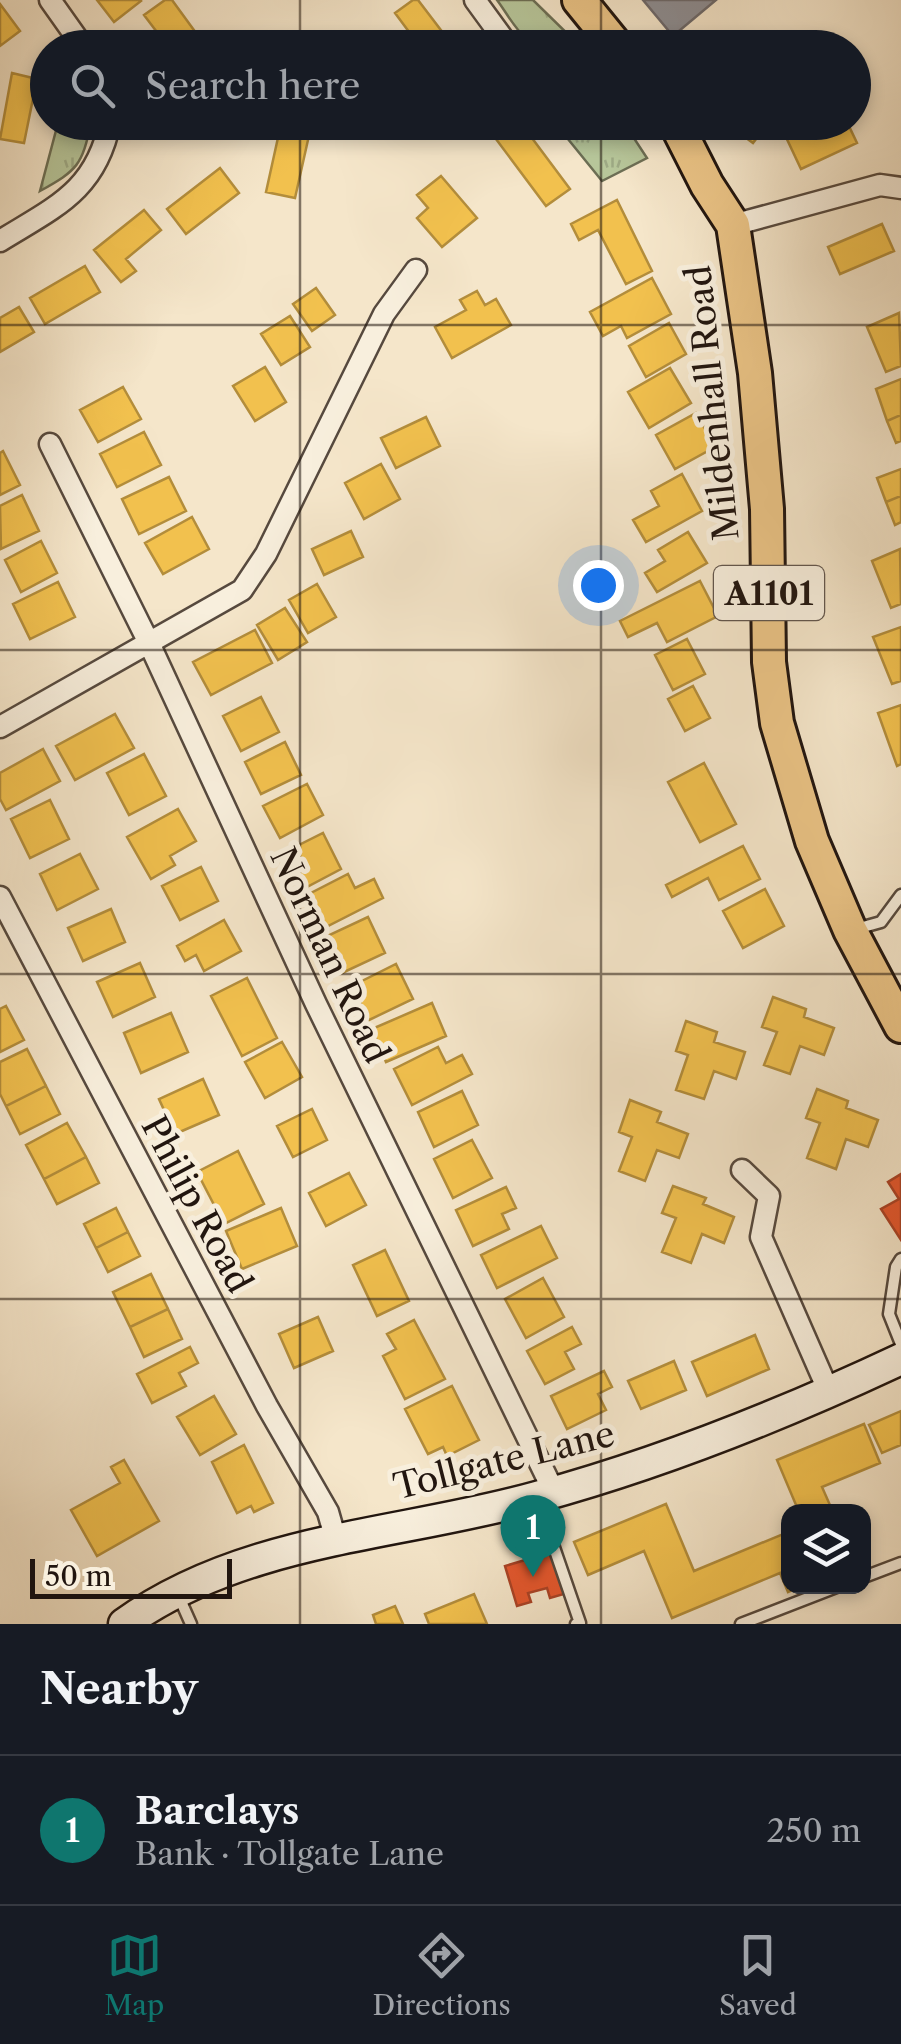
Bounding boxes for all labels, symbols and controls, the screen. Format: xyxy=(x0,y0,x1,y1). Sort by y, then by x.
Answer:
search box xyxy=(30,30,871,140)
icon: search xyxy=(65,58,120,113)
text: Search here xyxy=(145,62,360,109)
street label: Mildenhall Road xyxy=(676,263,748,543)
your location xyxy=(573,560,624,611)
road number: A1101 xyxy=(714,566,824,620)
street label: Norman Road xyxy=(261,840,399,1070)
street label: Philip Road xyxy=(132,1108,262,1300)
street label: Tollgate Lane xyxy=(389,1412,619,1508)
pin: 1 xyxy=(500,1494,566,1577)
map controls xyxy=(781,1504,871,1594)
button: layers xyxy=(781,1504,871,1594)
scale bar xyxy=(30,1554,232,1598)
text: 50 m xyxy=(45,1559,112,1593)
text: Nearby xyxy=(40,1663,198,1715)
text: Barclays xyxy=(135,1787,299,1834)
text: 1 xyxy=(65,1811,80,1850)
text: 250 m xyxy=(767,1811,861,1850)
text: Bank · Tollgate Lane xyxy=(135,1834,444,1873)
tab: Map xyxy=(104,1928,164,2022)
tab: Directions xyxy=(372,1928,511,2022)
tab: Saved xyxy=(719,1928,797,2022)

